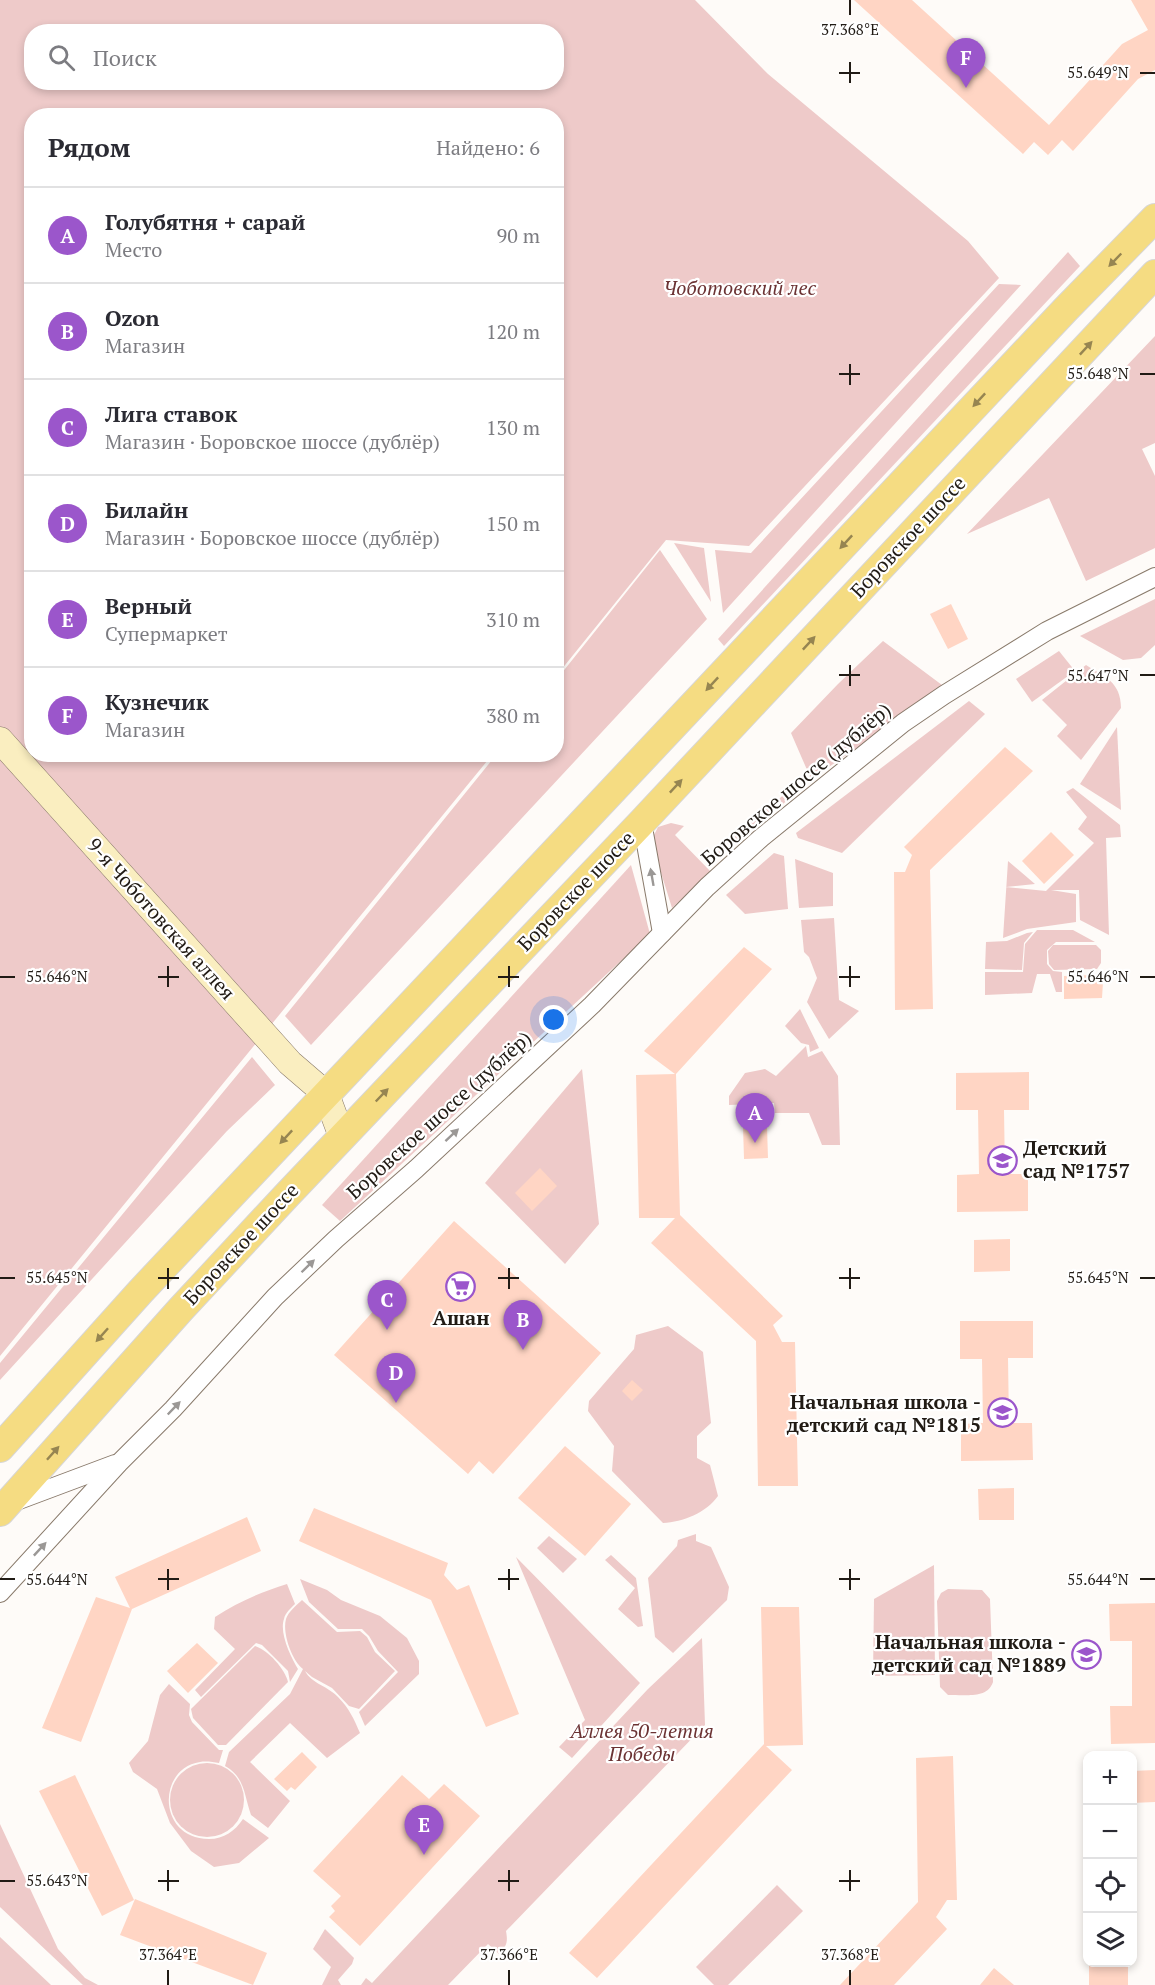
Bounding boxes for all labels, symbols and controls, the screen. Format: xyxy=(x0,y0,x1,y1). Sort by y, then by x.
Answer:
text: 37.368°E xyxy=(821,19,879,39)
search box xyxy=(24,24,564,90)
pin: F xyxy=(946,38,986,88)
icon: search xyxy=(45,41,78,74)
text: Поиск xyxy=(93,43,157,72)
text: 55.649°N xyxy=(1067,62,1129,82)
text: Рядом xyxy=(48,130,131,164)
text: Найдено: 6 xyxy=(436,134,540,161)
text: Голубятня + сарай xyxy=(105,207,305,236)
text: A xyxy=(60,222,75,249)
text: 90 m xyxy=(497,222,540,249)
text: Место xyxy=(105,236,162,263)
one-way arrow xyxy=(1108,253,1122,267)
park label: Чоботовский лес xyxy=(664,274,817,301)
text: Ozon xyxy=(105,303,159,332)
text: B xyxy=(61,318,74,345)
text: 120 m xyxy=(486,318,540,345)
text: Магазин xyxy=(105,332,185,359)
one-way arrow xyxy=(1078,341,1092,355)
text: 55.648°N xyxy=(1067,363,1129,383)
one-way arrow xyxy=(973,393,987,407)
text: Лига ставок xyxy=(105,399,237,428)
text: C xyxy=(61,414,74,441)
text: 130 m xyxy=(486,414,540,441)
text: Магазин · Боровское шоссе (дублёр) xyxy=(105,428,440,455)
street label: Боровское шоссе xyxy=(844,470,971,603)
text: Билайн xyxy=(105,495,188,524)
text: D xyxy=(60,510,75,537)
text: 150 m xyxy=(486,510,540,537)
text: Магазин · Боровское шоссе (дублёр) xyxy=(105,524,440,551)
one-way arrow xyxy=(839,535,853,549)
text: Верный xyxy=(105,591,192,620)
text: E xyxy=(61,606,74,633)
text: 310 m xyxy=(486,606,540,633)
text: Супермаркет xyxy=(105,620,228,647)
one-way arrow xyxy=(802,636,816,651)
text: 55.647°N xyxy=(1067,665,1129,685)
one-way arrow xyxy=(705,677,719,692)
text: Кузнечик xyxy=(105,687,209,716)
street label: Боровское шоссе (дублёр) xyxy=(695,696,896,871)
text: F xyxy=(62,702,73,729)
text: 380 m xyxy=(486,702,540,729)
text: Магазин xyxy=(105,716,185,743)
one-way arrow xyxy=(668,779,682,793)
street label: Боровское шоссе xyxy=(511,825,640,957)
street label: 9-я Чоботовская аллея xyxy=(81,832,241,1006)
one-way arrow xyxy=(647,868,656,887)
text: 55.646°N xyxy=(26,966,88,986)
text: 55.646°N xyxy=(1067,966,1129,986)
your location xyxy=(539,1005,568,1034)
street label: Боровское шоссе (дублёр) xyxy=(340,1024,537,1205)
one-way arrow xyxy=(375,1087,389,1102)
pin: A xyxy=(736,1094,774,1143)
one-way arrow xyxy=(280,1129,293,1144)
one-way arrow xyxy=(444,1129,459,1142)
place label: Детский сад №1757 xyxy=(1023,1134,1130,1184)
school or university icon: Детский сад №1757 xyxy=(986,1144,1018,1176)
street label: Боровское шоссе xyxy=(177,1177,304,1310)
one-way arrow xyxy=(300,1260,314,1274)
text: 55.645°N xyxy=(26,1267,88,1287)
text: 55.645°N xyxy=(1067,1267,1129,1287)
supermarket icon: Ашан xyxy=(445,1271,477,1303)
pin: C xyxy=(368,1280,406,1330)
pin: B xyxy=(504,1300,542,1350)
place label: Ашан xyxy=(432,1304,490,1331)
one-way arrow xyxy=(95,1327,109,1342)
pin: D xyxy=(376,1354,416,1403)
place label: Начальная школа - детский сад №1815 xyxy=(787,1388,981,1438)
school or university icon: Начальная школа - детский сад №1815 xyxy=(986,1397,1018,1429)
one-way arrow xyxy=(166,1401,180,1415)
one-way arrow xyxy=(46,1446,59,1461)
one-way arrow xyxy=(32,1543,46,1557)
text: 55.644°N xyxy=(26,1569,88,1589)
text: 55.644°N xyxy=(1067,1569,1129,1589)
place label: Начальная школа - детский сад №1889 xyxy=(872,1628,1066,1678)
school or university icon: Начальная школа - детский сад №1889 xyxy=(1071,1638,1103,1670)
park label: Аллея 50-летия Победы xyxy=(569,1717,714,1767)
map controls xyxy=(1083,1751,1137,1967)
button: + xyxy=(1083,1751,1137,1805)
button: − xyxy=(1083,1805,1137,1859)
pin: E xyxy=(404,1806,444,1855)
button: locate xyxy=(1083,1859,1137,1913)
text: 55.643°N xyxy=(26,1870,88,1890)
button: layers xyxy=(1083,1913,1137,1967)
text: 37.364°E xyxy=(139,1944,197,1964)
text: 37.366°E xyxy=(480,1944,538,1964)
text: 37.368°E xyxy=(821,1944,879,1964)

